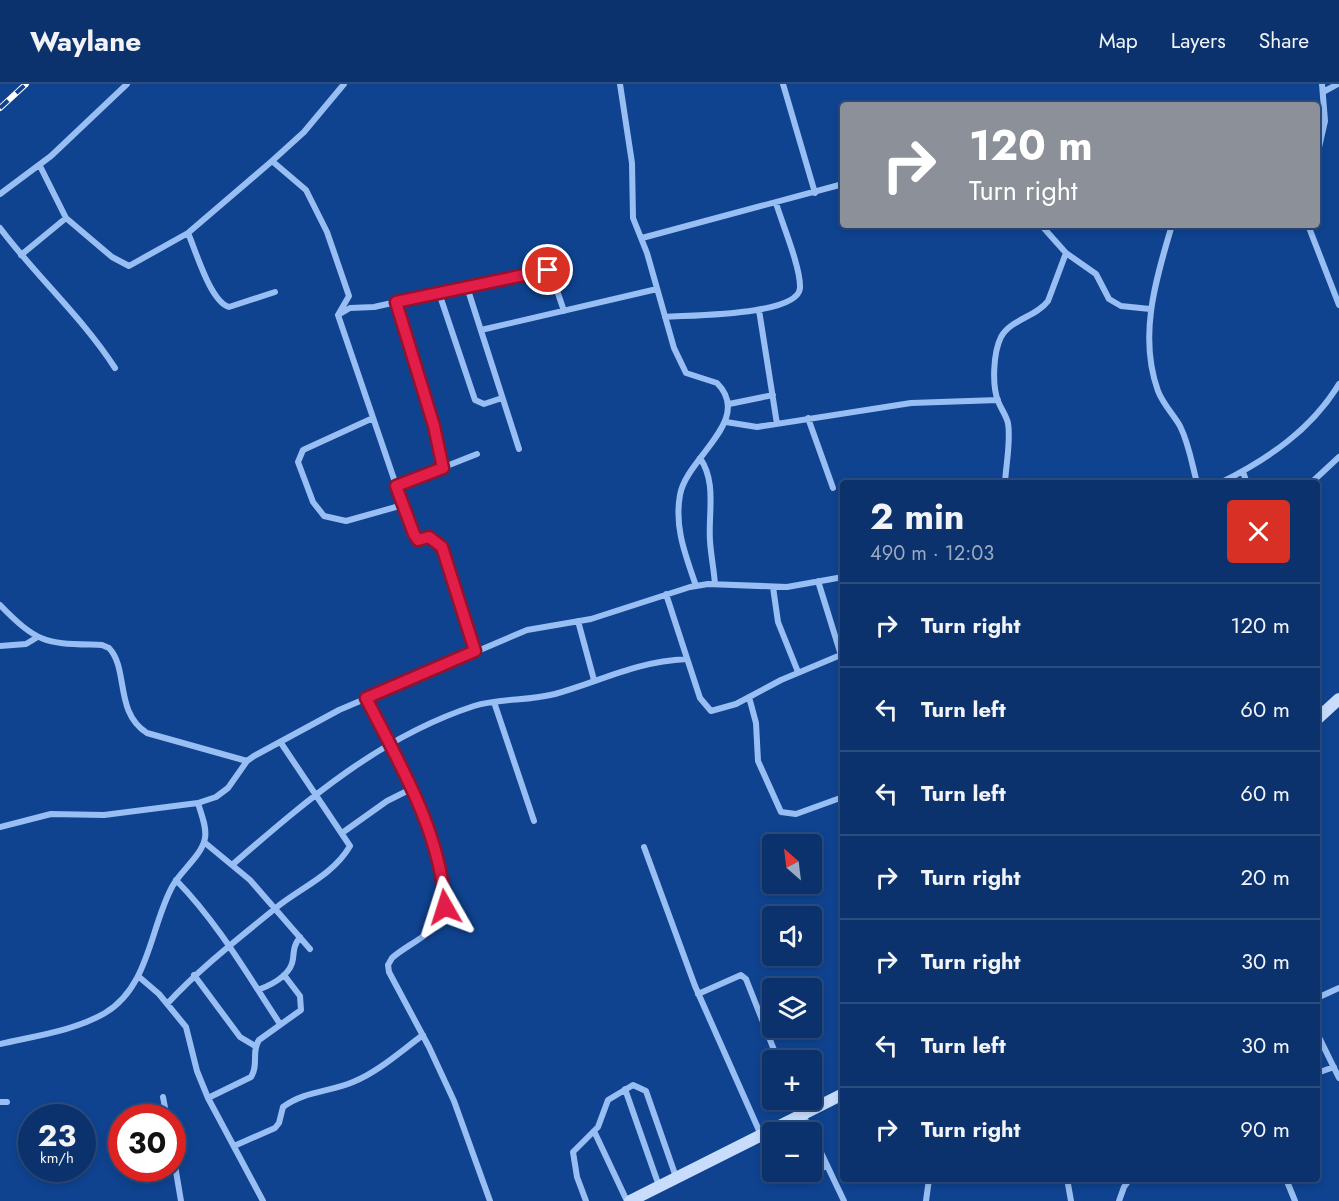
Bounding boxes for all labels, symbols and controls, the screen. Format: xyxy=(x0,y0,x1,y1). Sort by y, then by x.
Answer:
text: Waylane xyxy=(30,21,141,62)
text: Map xyxy=(1099,26,1138,56)
text: Layers xyxy=(1171,26,1226,56)
text: Share xyxy=(1259,26,1309,56)
text: 120 m xyxy=(969,115,1093,176)
icon: right xyxy=(870,126,948,204)
text: Turn right xyxy=(969,171,1077,210)
pin xyxy=(522,244,573,295)
icon: arrive xyxy=(531,253,564,286)
text: 2 min xyxy=(870,490,965,542)
button: close xyxy=(1227,500,1290,563)
text: 490 m · 12:03 xyxy=(870,539,994,568)
icon: right xyxy=(870,609,903,642)
text: Turn right xyxy=(921,609,1021,641)
text: 120 m xyxy=(1231,609,1290,641)
icon: left xyxy=(870,693,903,726)
text: Turn left xyxy=(921,693,1006,725)
text: 60 m xyxy=(1240,693,1290,725)
icon: left xyxy=(870,777,903,810)
text: Turn left xyxy=(921,777,1006,809)
text: 60 m xyxy=(1240,777,1290,809)
north arrow xyxy=(762,834,822,894)
map controls xyxy=(762,834,822,1182)
icon: right xyxy=(870,861,903,894)
text: Turn right xyxy=(921,861,1021,893)
text: 20 m xyxy=(1241,861,1290,893)
position arrow xyxy=(413,875,477,939)
button: sound xyxy=(762,906,822,966)
icon: right xyxy=(870,945,903,978)
text: Turn right xyxy=(921,945,1021,977)
text: 30 m xyxy=(1241,945,1290,977)
button: layers xyxy=(762,978,822,1038)
icon: left xyxy=(870,1029,903,1062)
text: Turn left xyxy=(921,1029,1006,1061)
text: 30 m xyxy=(1241,1029,1290,1061)
button: + xyxy=(762,1050,822,1110)
speed limit sign: 30 xyxy=(108,1104,186,1182)
icon: right xyxy=(870,1113,903,1146)
text: Turn right xyxy=(921,1113,1021,1145)
text: 90 m xyxy=(1240,1113,1290,1145)
text: 23 xyxy=(38,1114,76,1157)
button: − xyxy=(762,1122,822,1182)
text: km/h xyxy=(40,1147,74,1169)

